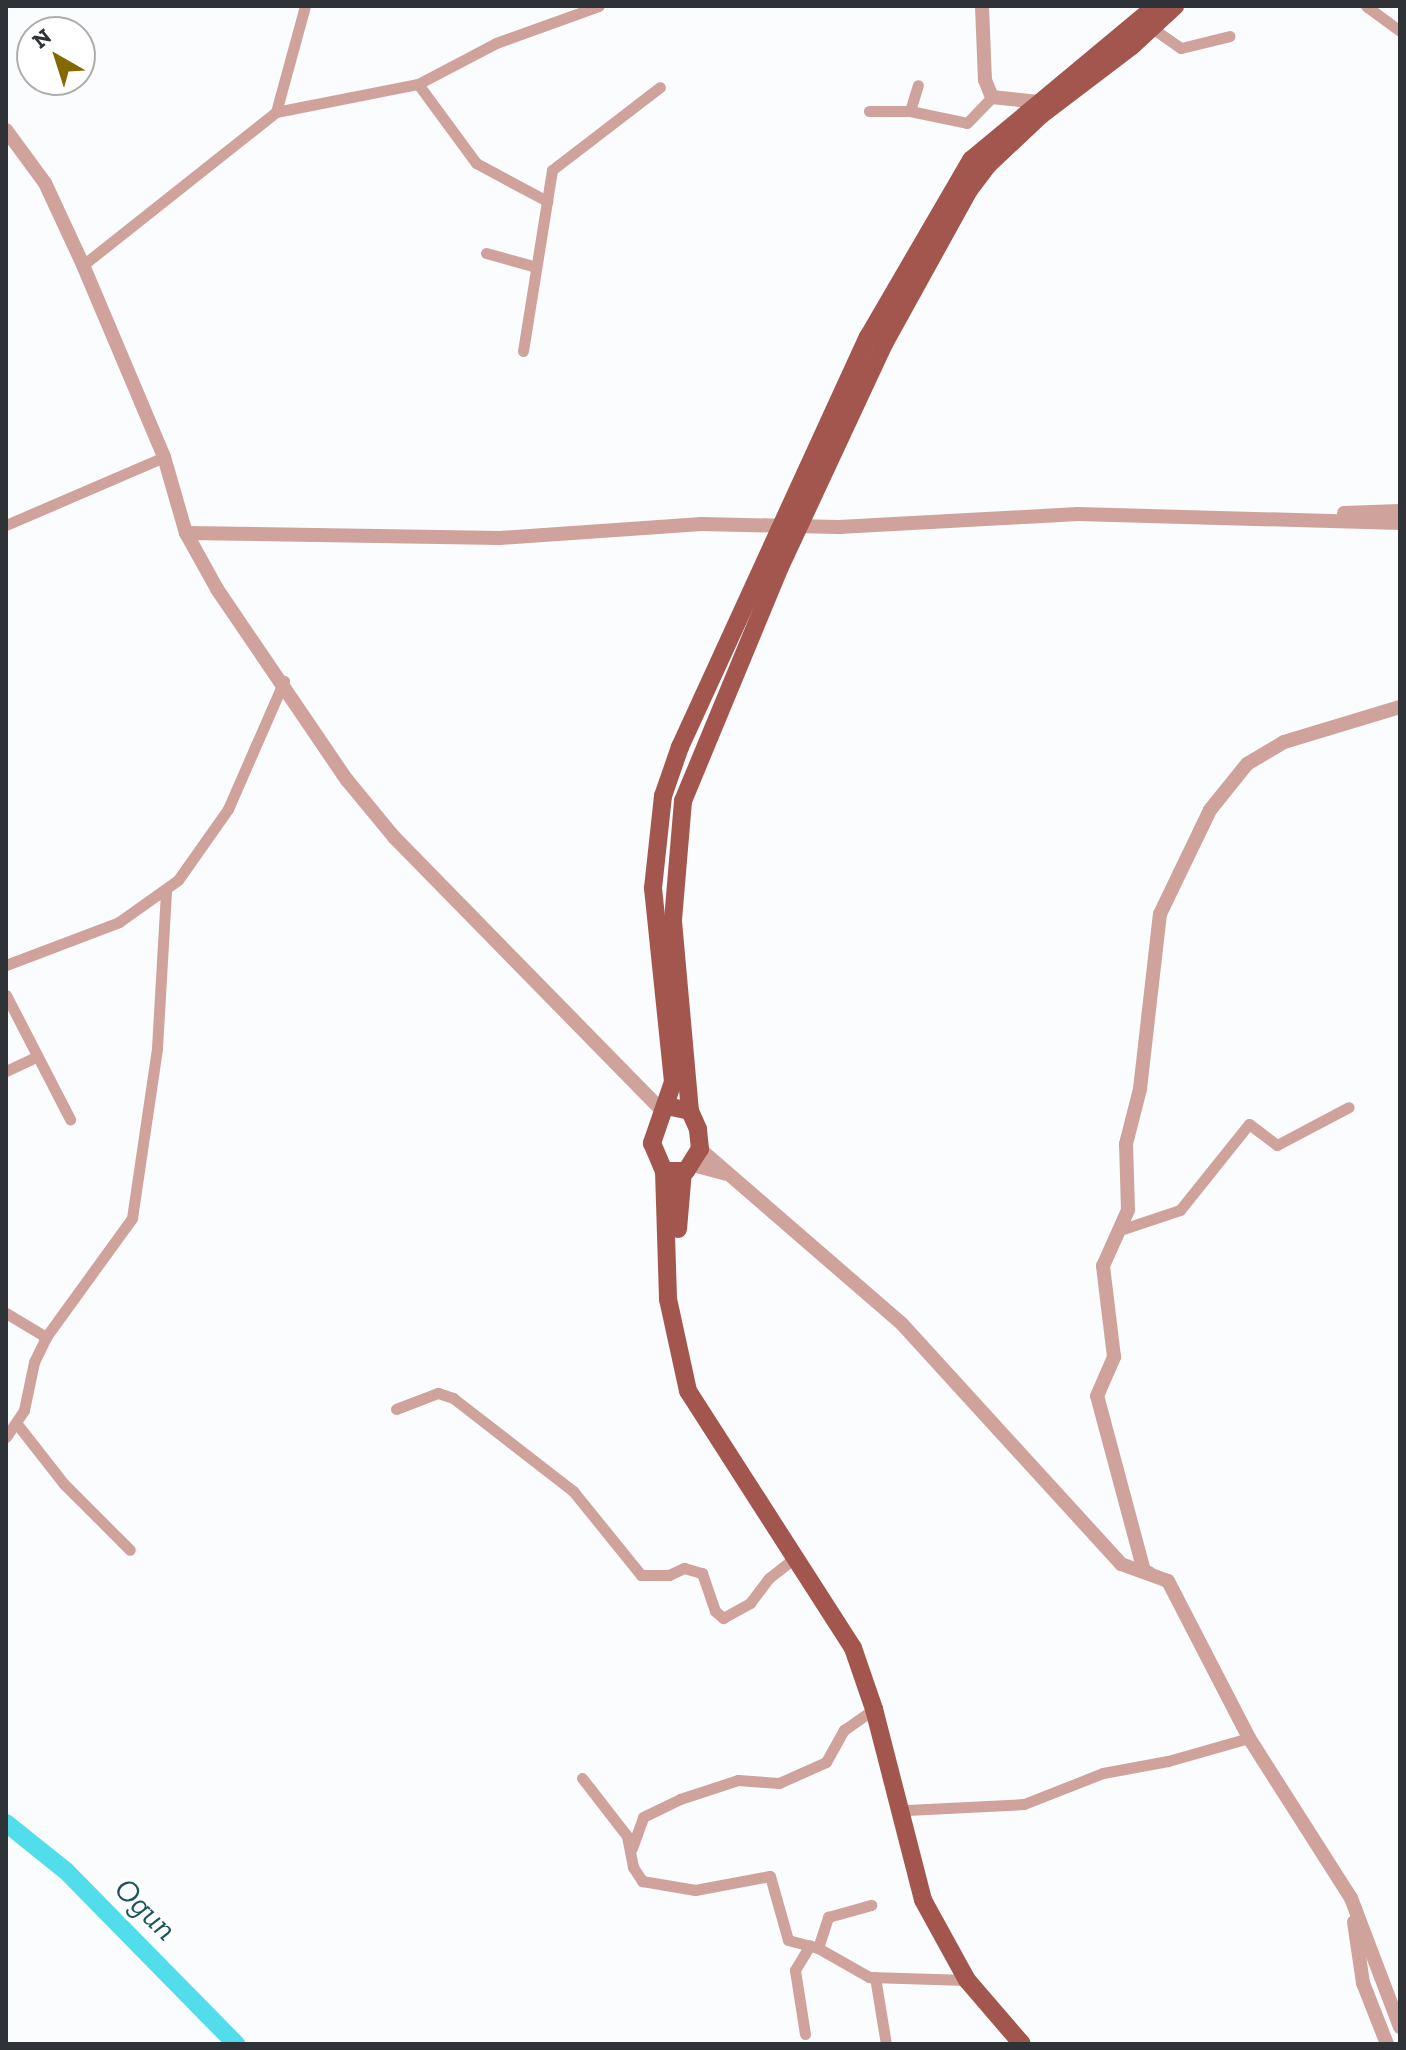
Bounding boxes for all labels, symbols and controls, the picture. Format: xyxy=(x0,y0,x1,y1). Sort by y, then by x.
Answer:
north arrow xyxy=(16,16,96,96)
text: N xyxy=(27,23,57,54)
water label: Ogun xyxy=(107,1870,185,1948)

